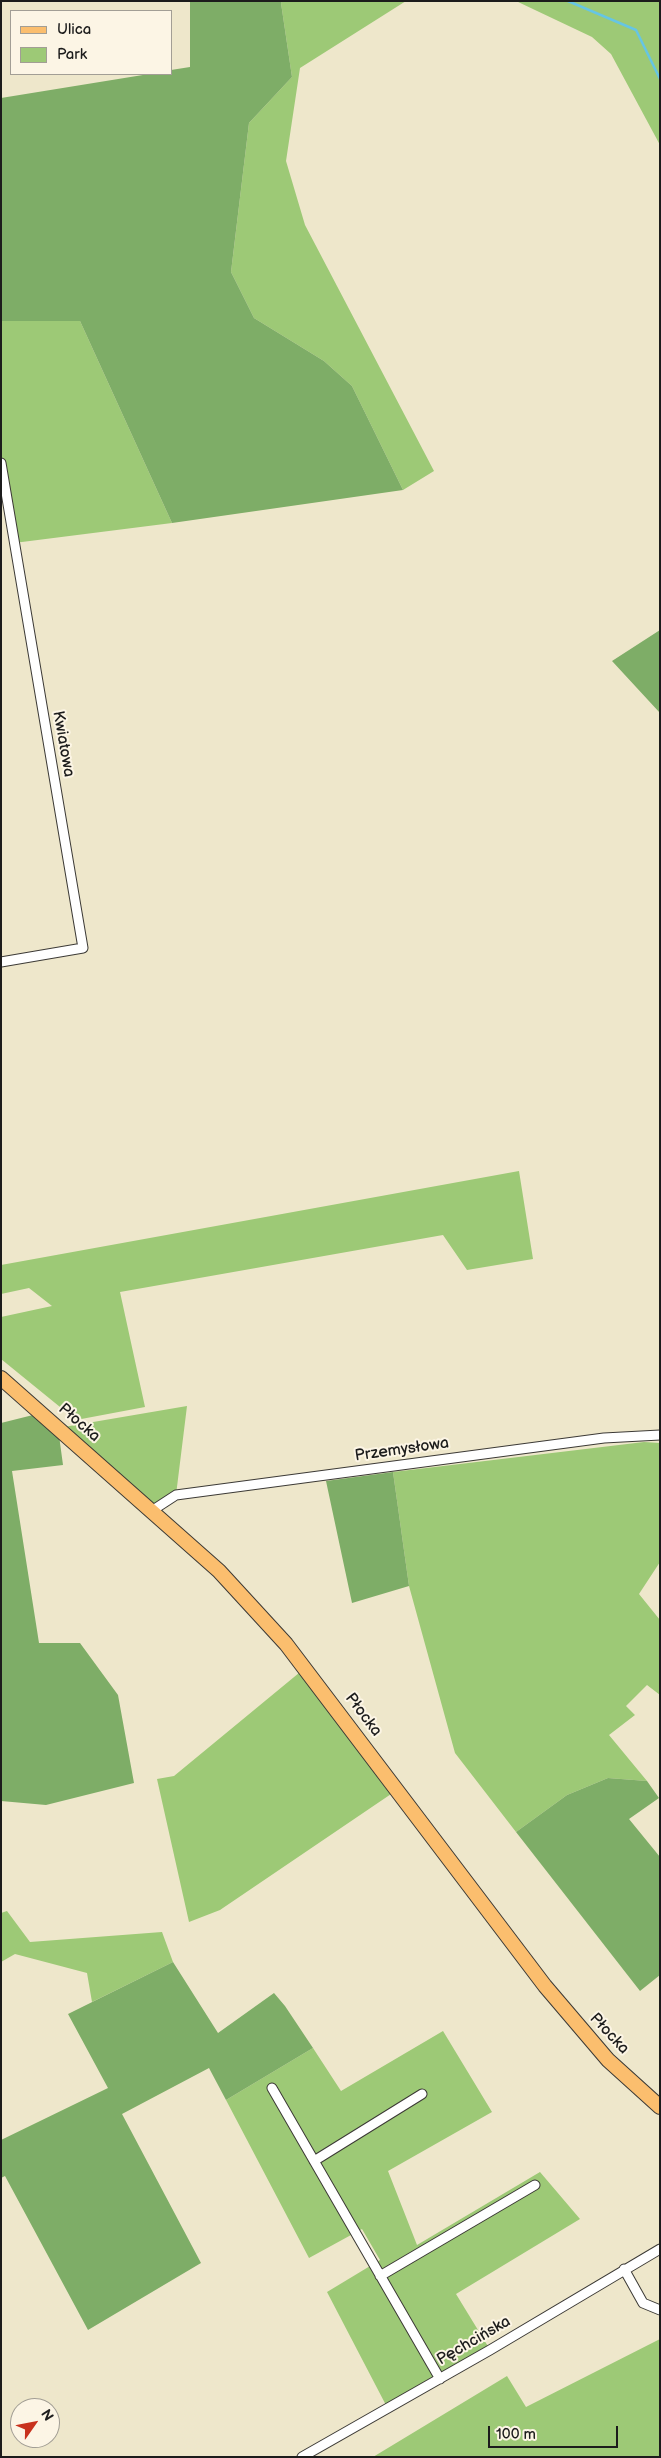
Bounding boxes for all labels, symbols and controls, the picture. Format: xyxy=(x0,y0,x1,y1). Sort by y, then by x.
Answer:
legend xyxy=(10,10,172,75)
text: Ulica xyxy=(57,20,91,39)
text: Park xyxy=(57,45,87,64)
street label: Kwiatowa xyxy=(48,709,78,779)
street label: Płocka xyxy=(54,1400,104,1446)
street label: Przemysłowa xyxy=(354,1434,450,1466)
street label: Płocka xyxy=(341,1690,385,1740)
street label: Płocka xyxy=(585,2009,633,2059)
street label: Pęchcińska xyxy=(434,2312,514,2370)
north arrow xyxy=(10,2398,60,2448)
text: N xyxy=(37,2406,57,2424)
scale bar xyxy=(491,2416,621,2448)
text: 100 m xyxy=(496,2425,536,2444)

